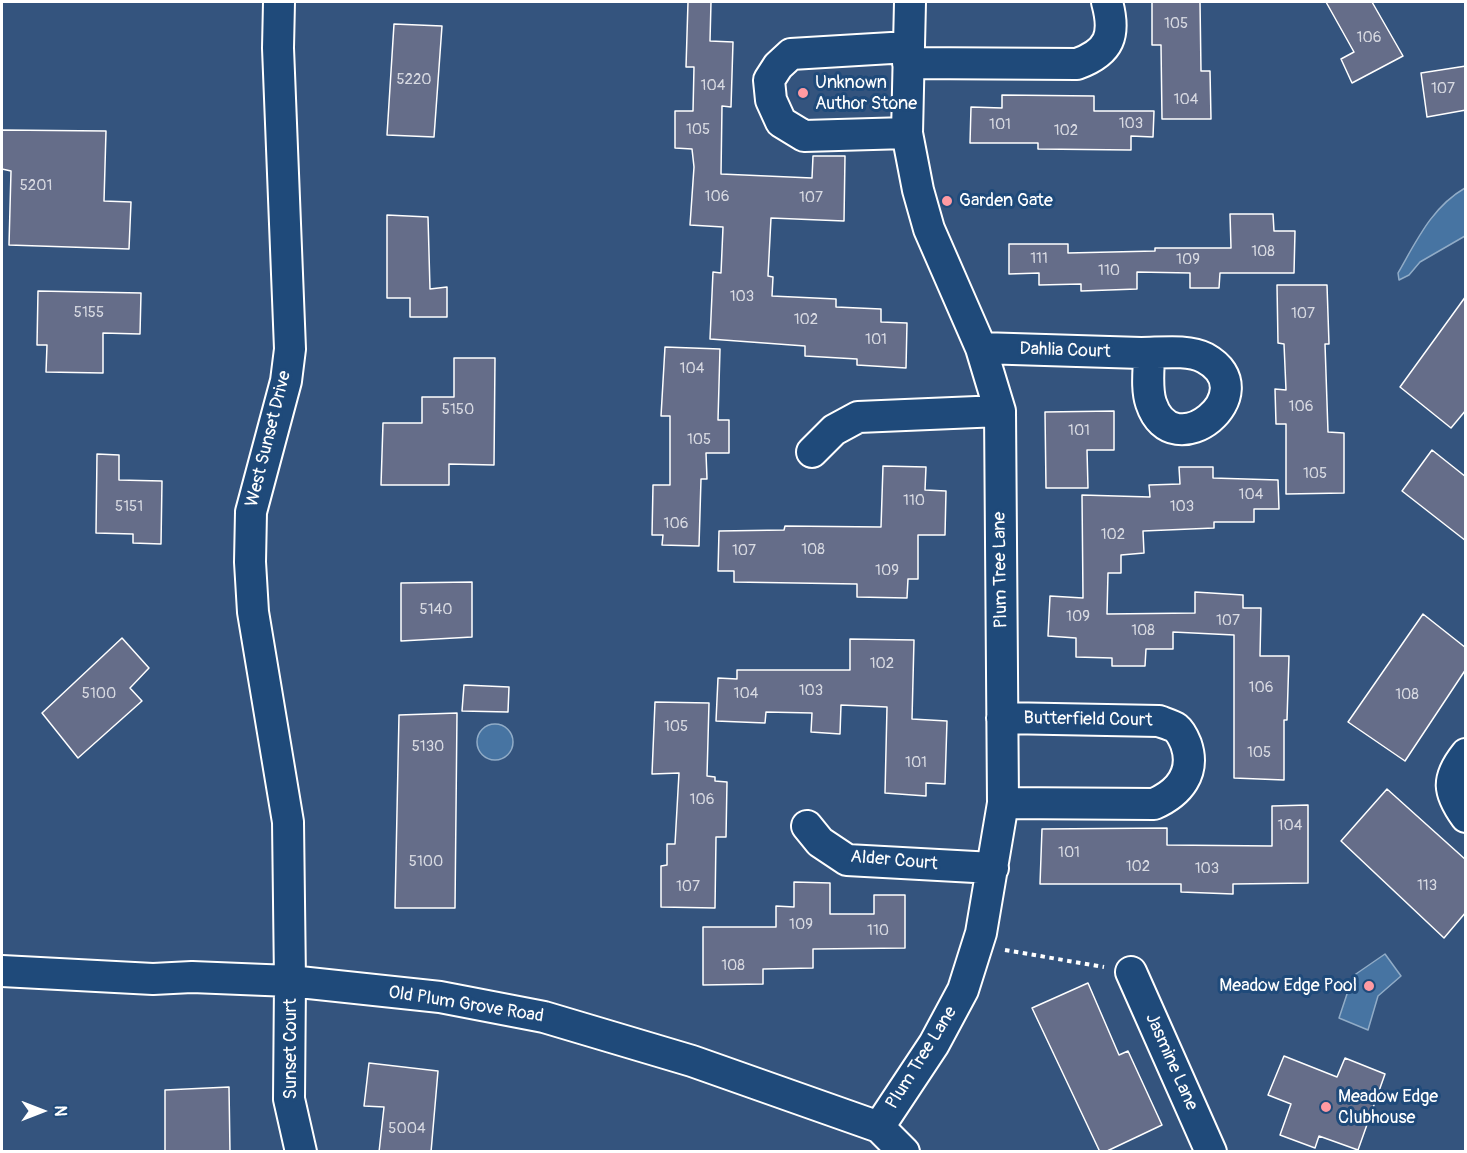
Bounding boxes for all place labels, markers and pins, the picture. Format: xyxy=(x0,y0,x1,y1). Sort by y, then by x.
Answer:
place label: Unknown Author Stone xyxy=(815,72,917,115)
marker: Unknown Author Stone xyxy=(796,86,810,100)
place label: Garden Gate xyxy=(959,190,1053,212)
marker: Garden Gate xyxy=(940,194,954,208)
place label: Meadow Edge Pool xyxy=(1219,975,1357,997)
marker: Meadow Edge Pool xyxy=(1362,979,1376,993)
place label: Meadow Edge Clubhouse xyxy=(1338,1086,1438,1128)
marker: Meadow Edge Clubhouse xyxy=(1319,1100,1333,1114)

